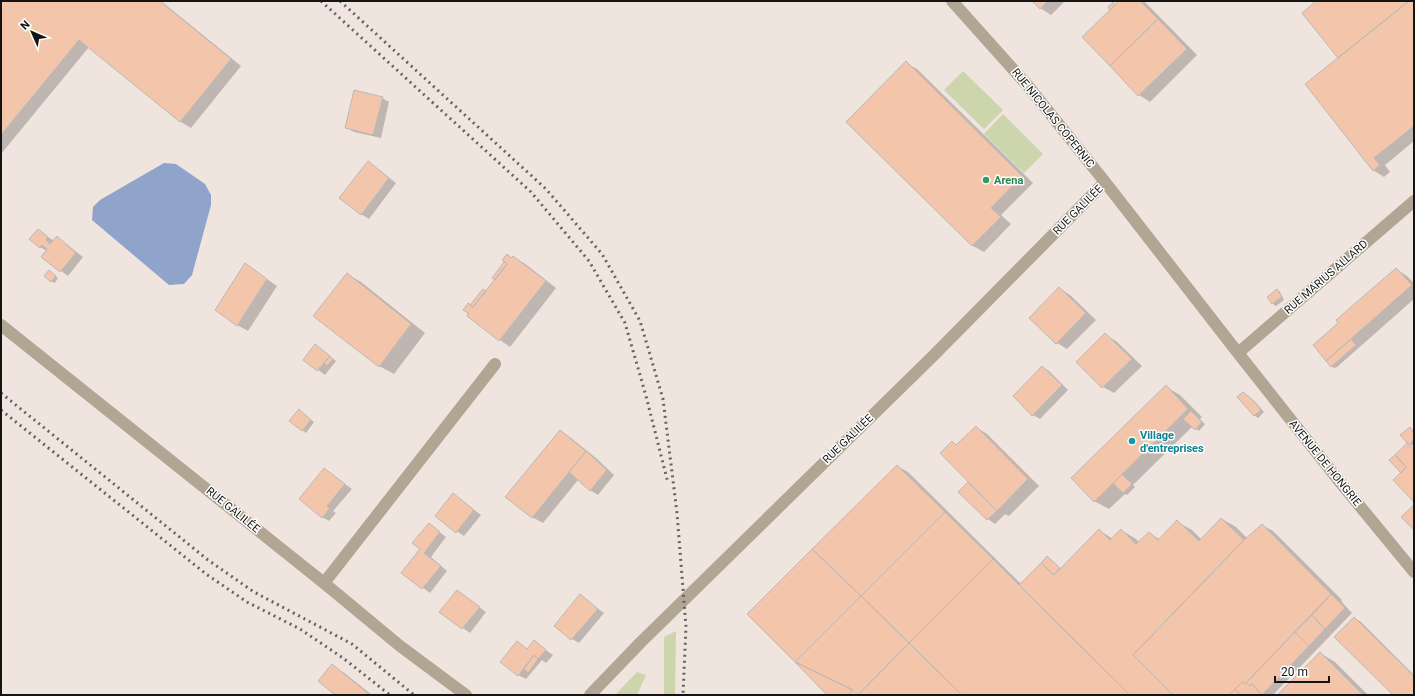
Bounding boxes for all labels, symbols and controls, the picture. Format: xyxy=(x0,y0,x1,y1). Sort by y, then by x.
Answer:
north arrow xyxy=(12,12,52,52)
text: N xyxy=(18,18,33,33)
street label: RUE NICOLAS COPERNIC xyxy=(1009,66,1097,170)
place label: Arena xyxy=(994,174,1023,187)
marker: Arena xyxy=(981,175,991,185)
street label: RUE GALILÉE xyxy=(1050,182,1106,238)
street label: RUE MARIUS ALLARD xyxy=(1282,237,1370,317)
street label: RUE GALILÉE xyxy=(820,412,876,466)
street label: AVENUE DE HONGRIE xyxy=(1286,417,1364,509)
place label: Village d'entreprises xyxy=(1140,429,1204,455)
marker: Village d'entreprises xyxy=(1127,436,1137,446)
street label: RUE GALILÉE xyxy=(204,485,262,535)
scale bar xyxy=(1275,658,1329,684)
text: 20 m xyxy=(1281,665,1308,679)

